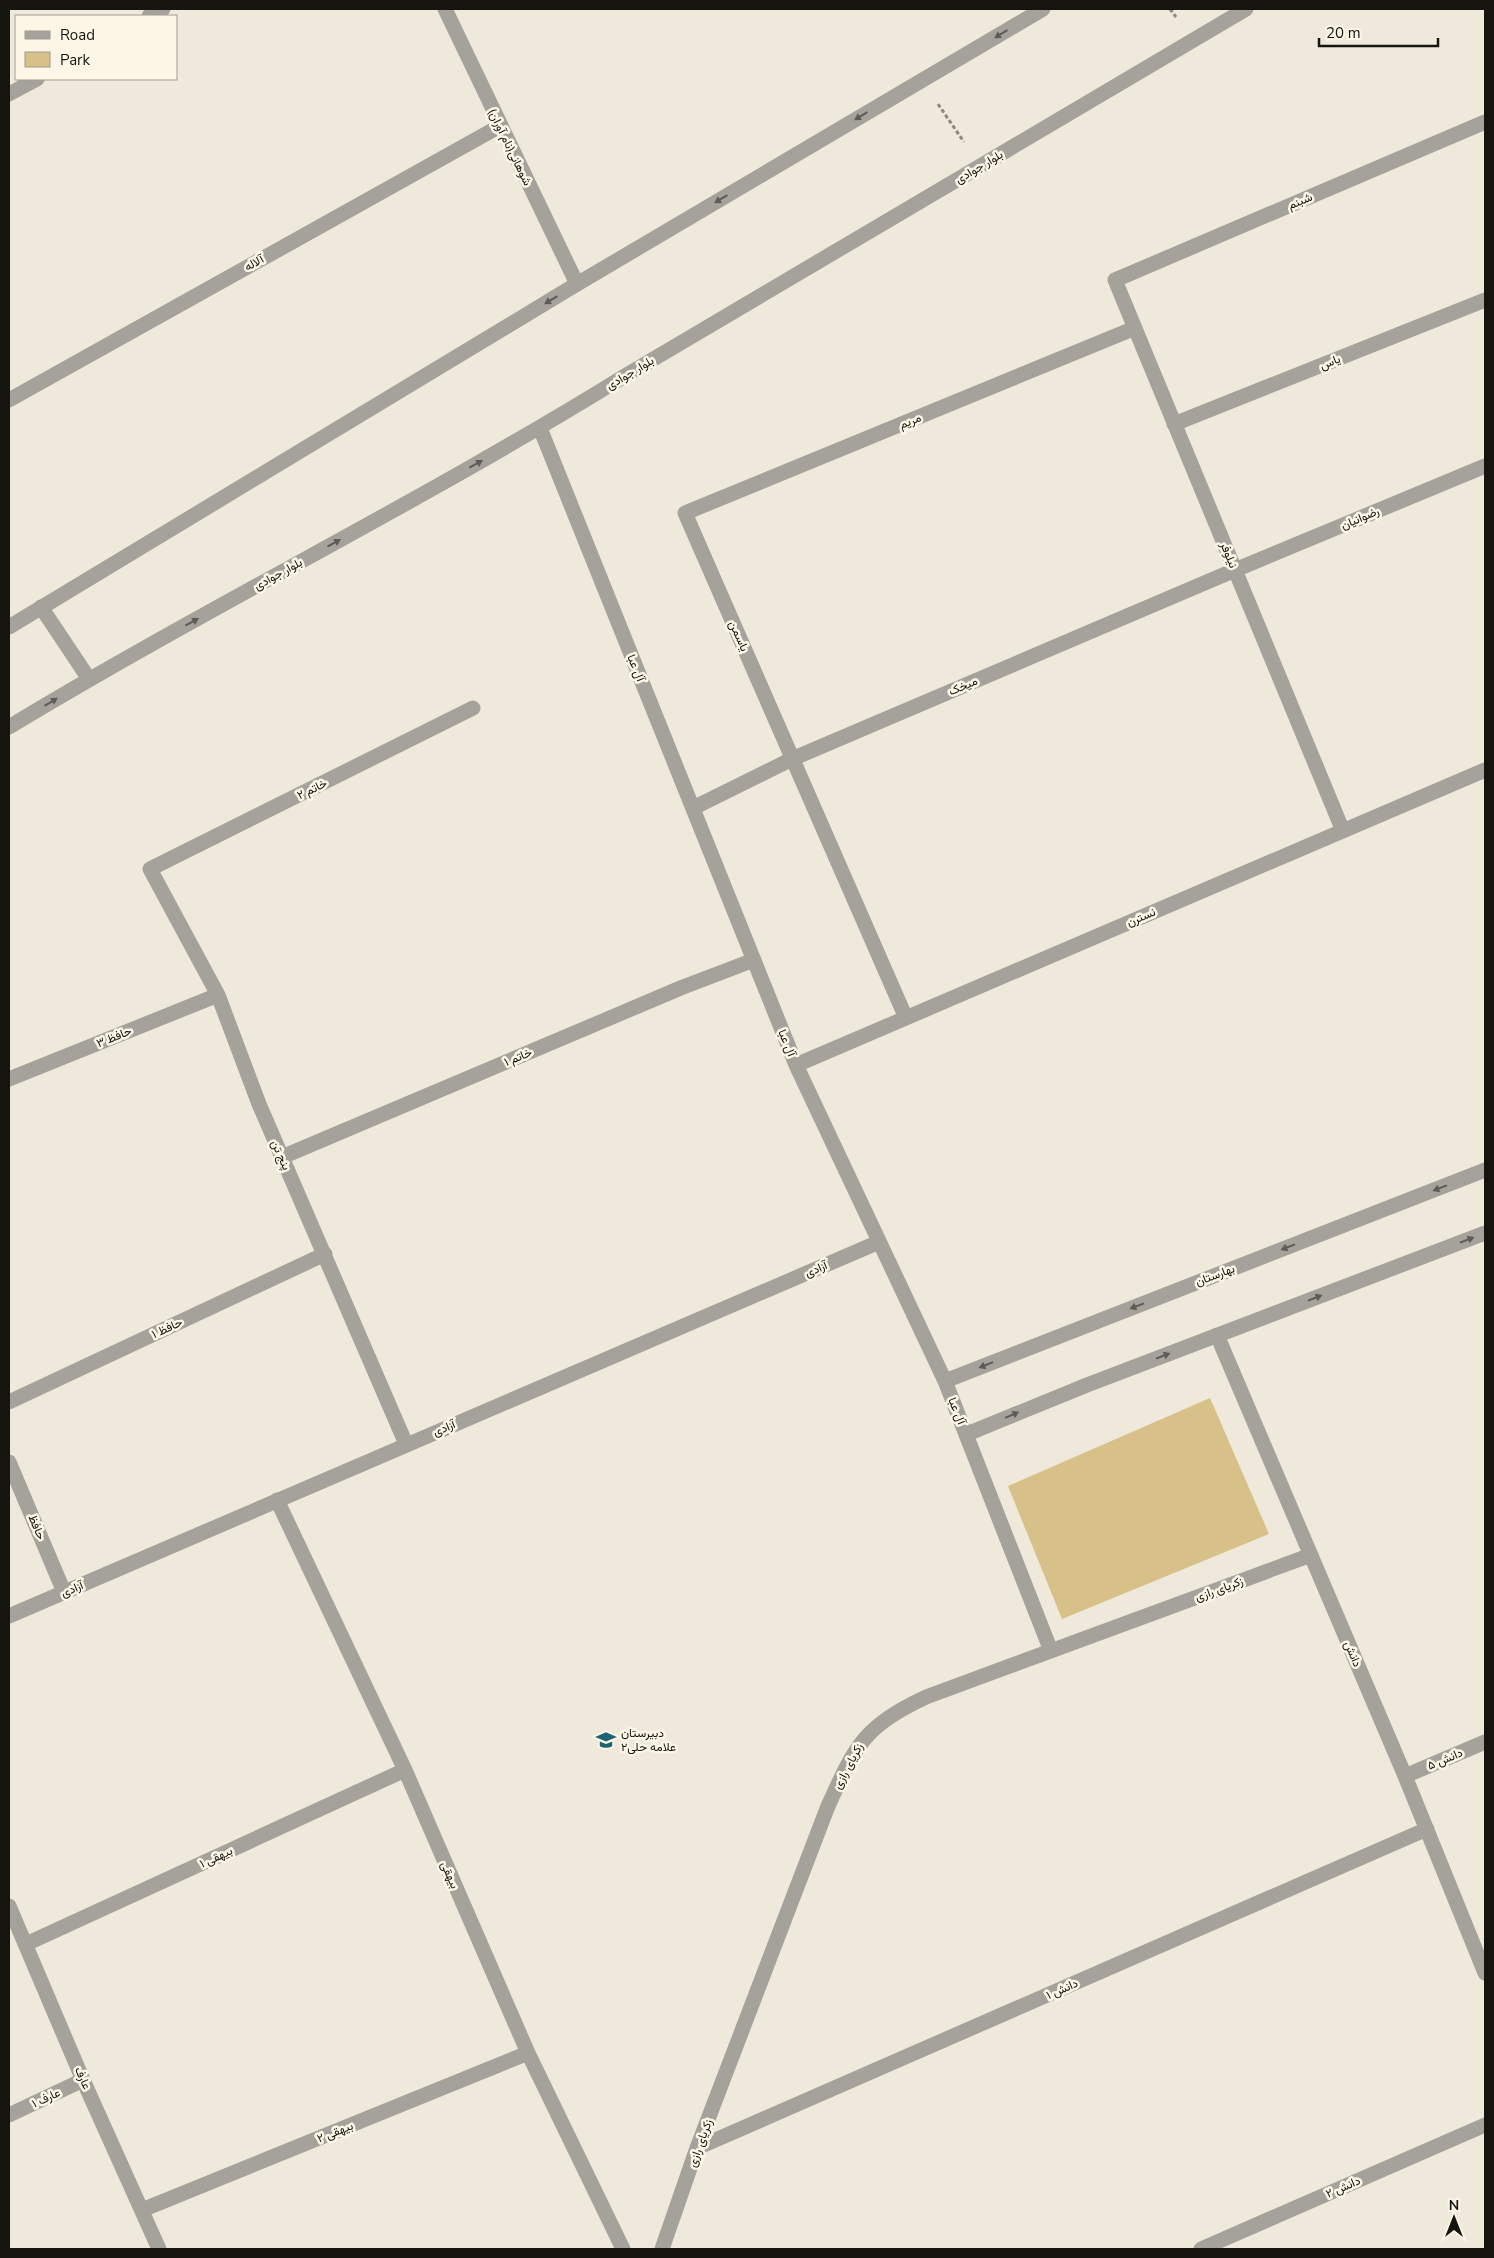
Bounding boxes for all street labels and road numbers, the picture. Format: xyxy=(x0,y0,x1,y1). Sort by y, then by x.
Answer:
street label: شوهانی(نام آوران) xyxy=(484,106,536,188)
street label: بلوار جوادی xyxy=(952,146,1006,188)
street label: شبنم xyxy=(1285,189,1315,213)
street label: آلاله xyxy=(241,251,268,275)
street label: یاس xyxy=(1317,351,1343,373)
street label: بلوار جوادی xyxy=(603,352,657,394)
street label: مریم xyxy=(897,409,923,433)
street label: رضوانیان xyxy=(1338,503,1382,533)
street label: نیلوفر xyxy=(1216,539,1241,571)
street label: بلوار جوادی xyxy=(251,554,305,594)
street label: یاسمن xyxy=(725,618,753,654)
street label: آل عبا xyxy=(623,652,649,685)
street label: میخک xyxy=(946,673,980,699)
street label: خاتم ۲ xyxy=(294,775,330,803)
street label: نسترن xyxy=(1124,904,1158,930)
street label: حافظ ۳ xyxy=(94,1023,134,1051)
street label: آل عبا xyxy=(774,1027,800,1060)
street label: خاتم ۱ xyxy=(502,1044,534,1070)
street label: پنج تن xyxy=(266,1137,295,1173)
street label: آزادی xyxy=(802,1257,831,1281)
street label: بهارستان xyxy=(1193,1260,1237,1290)
street label: حافظ ۱ xyxy=(149,1314,185,1342)
street label: آل عبا xyxy=(944,1395,970,1428)
street label: آزادی xyxy=(430,1416,459,1440)
street label: حافظ xyxy=(25,1512,49,1542)
street label: زکریای رازی xyxy=(1193,1573,1245,1605)
street label: آزادی xyxy=(58,1577,87,1601)
street label: دانش xyxy=(1340,1639,1366,1670)
street label: زکریای رازی xyxy=(829,1740,867,1792)
street label: دانش ۵ xyxy=(1425,1744,1465,1774)
street label: بیهقی ۱ xyxy=(197,1842,235,1872)
street label: بیهقی xyxy=(437,1859,463,1891)
street label: دانش ۱ xyxy=(1044,1975,1081,2003)
street label: عارف xyxy=(71,2064,95,2092)
street label: عارف ۱ xyxy=(29,2084,63,2112)
street label: زکریای رازی xyxy=(684,2117,716,2169)
street label: بیهقی ۲ xyxy=(315,2118,355,2146)
street label: دانش ۲ xyxy=(1323,2172,1363,2202)

